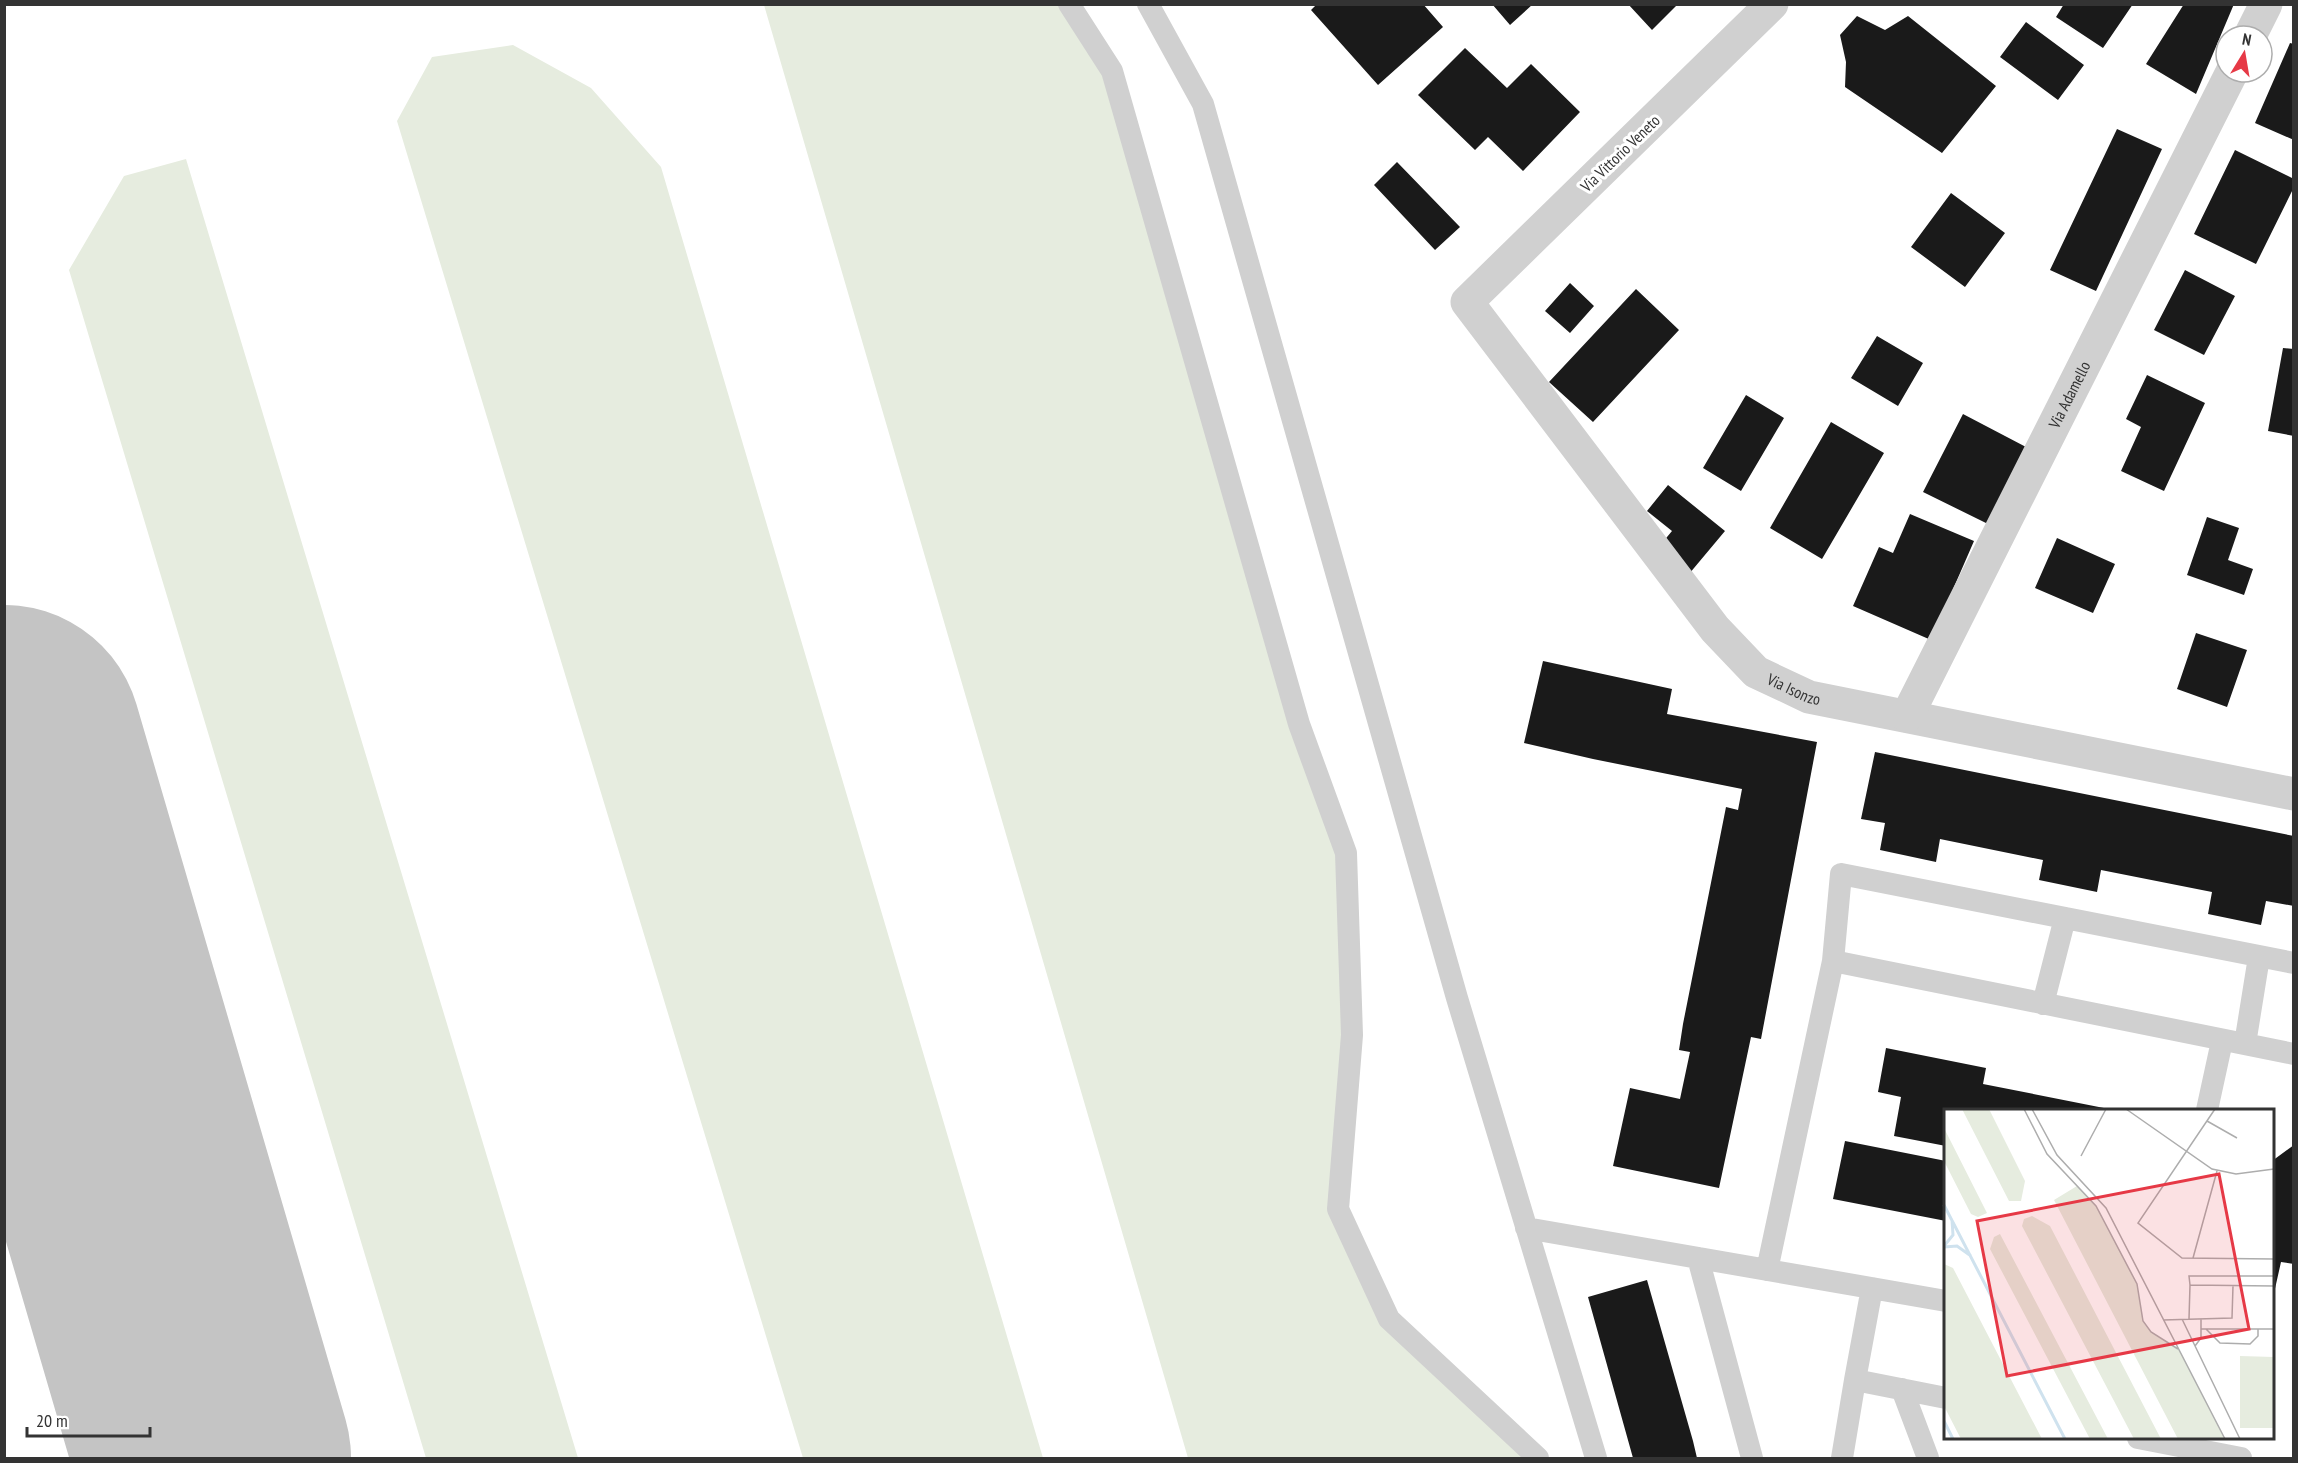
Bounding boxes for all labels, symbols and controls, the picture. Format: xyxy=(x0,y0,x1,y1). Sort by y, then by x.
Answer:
north arrow xyxy=(2214,24,2274,84)
text: N xyxy=(2241,29,2253,50)
street label: Via Vittorio Veneto xyxy=(1575,110,1664,197)
street label: Via Adamello xyxy=(2043,358,2095,432)
street label: Via Isonzo xyxy=(1763,668,1822,709)
inset map xyxy=(1944,1109,2274,1439)
scale bar xyxy=(27,1400,150,1438)
text: 20 m xyxy=(36,1409,68,1432)

